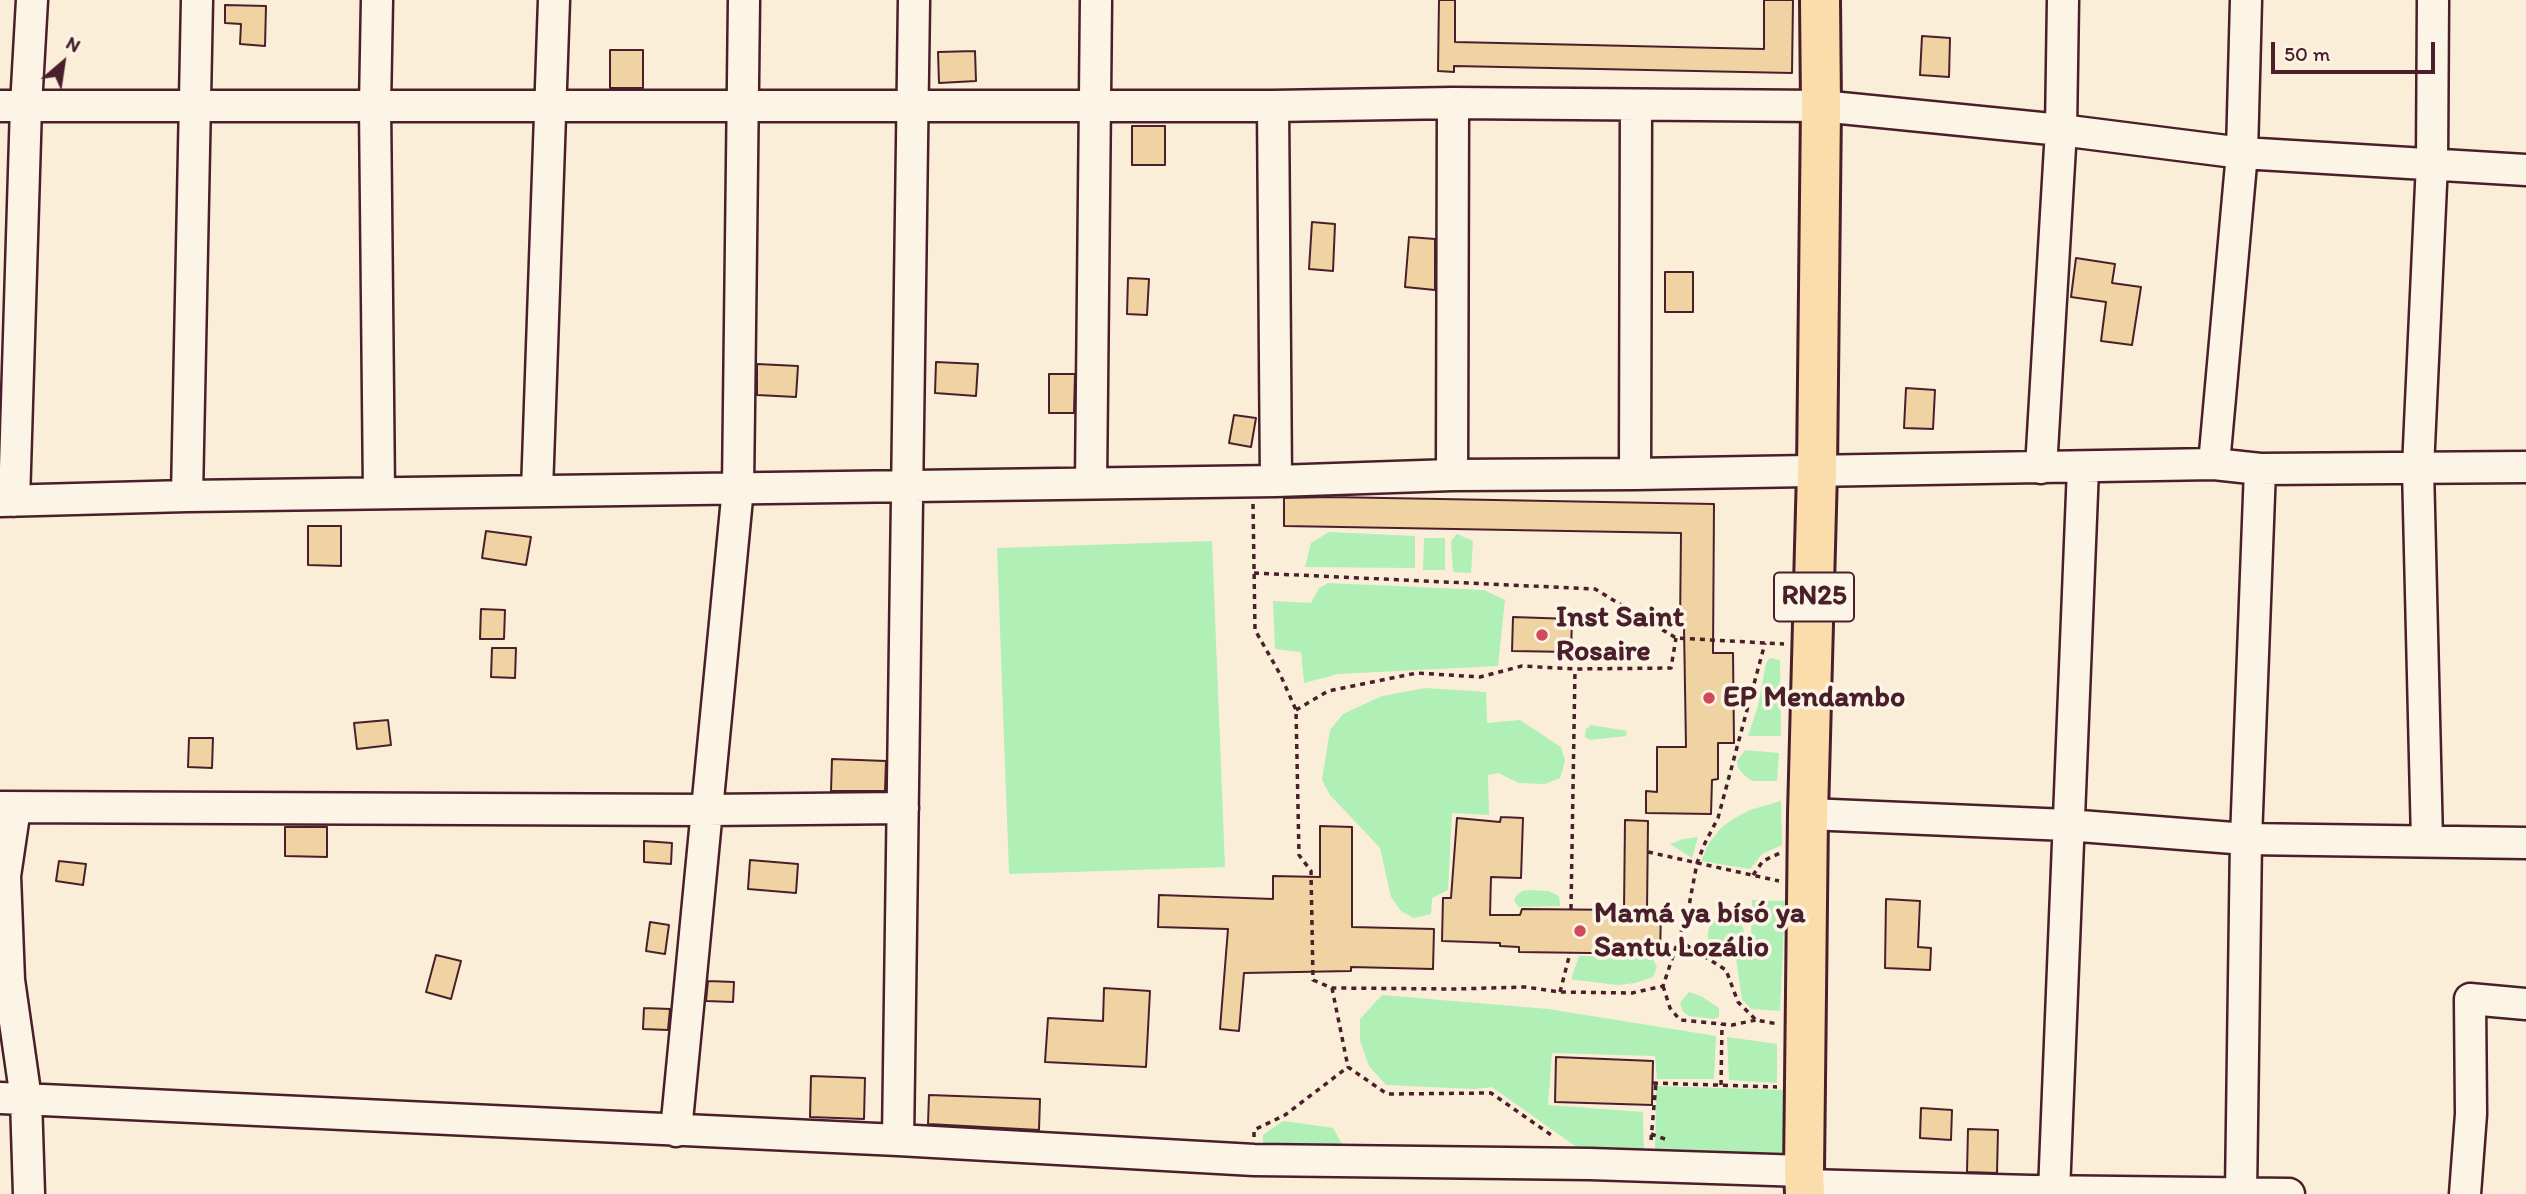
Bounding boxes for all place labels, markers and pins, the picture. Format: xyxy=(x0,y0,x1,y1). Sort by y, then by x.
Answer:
place label: Inst Saint Rosaire xyxy=(1556,600,1684,670)
marker: Inst Saint Rosaire xyxy=(1534,627,1550,643)
place label: EP Mendambo xyxy=(1723,680,1905,716)
marker: EP Mendambo xyxy=(1701,690,1717,706)
place label: Mamá ya bísó ya Santu Lozálio xyxy=(1594,896,1805,967)
marker: Mamá ya bísó ya Santu Lozálio xyxy=(1572,923,1588,939)

